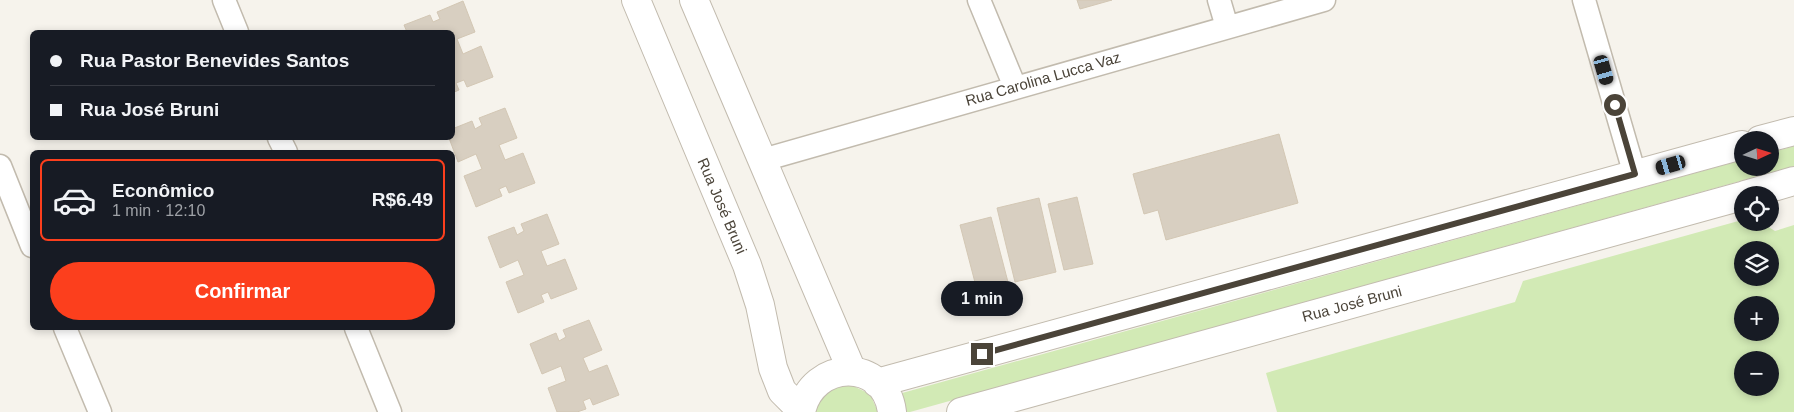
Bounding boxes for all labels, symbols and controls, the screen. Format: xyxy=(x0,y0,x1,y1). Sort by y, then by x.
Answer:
street label: Rua Carolina Lucca Vaz xyxy=(963,48,1122,109)
text: Rua Pastor Benevides Santos xyxy=(80,50,349,71)
car xyxy=(1592,54,1615,86)
route start xyxy=(1604,94,1626,116)
text: Rua José Bruni xyxy=(80,99,219,120)
north arrow xyxy=(1734,131,1779,176)
map controls xyxy=(1734,131,1779,396)
car xyxy=(1654,154,1687,176)
street label: Rua José Bruni xyxy=(695,155,750,256)
icon: car xyxy=(52,178,97,223)
text: Econômico xyxy=(112,180,214,201)
button: locate xyxy=(1734,186,1779,231)
text: R$6.49 xyxy=(372,189,433,210)
text: 1 min · 12:10 xyxy=(112,202,205,219)
button: layers xyxy=(1734,241,1779,286)
button: Confirmar xyxy=(50,262,435,320)
callout: 1 min xyxy=(941,282,1023,316)
street label: Rua José Bruni xyxy=(1300,282,1404,325)
text: 1 min xyxy=(961,290,1003,307)
button: + xyxy=(1734,296,1779,341)
route end xyxy=(971,343,993,365)
button: − xyxy=(1734,351,1779,396)

